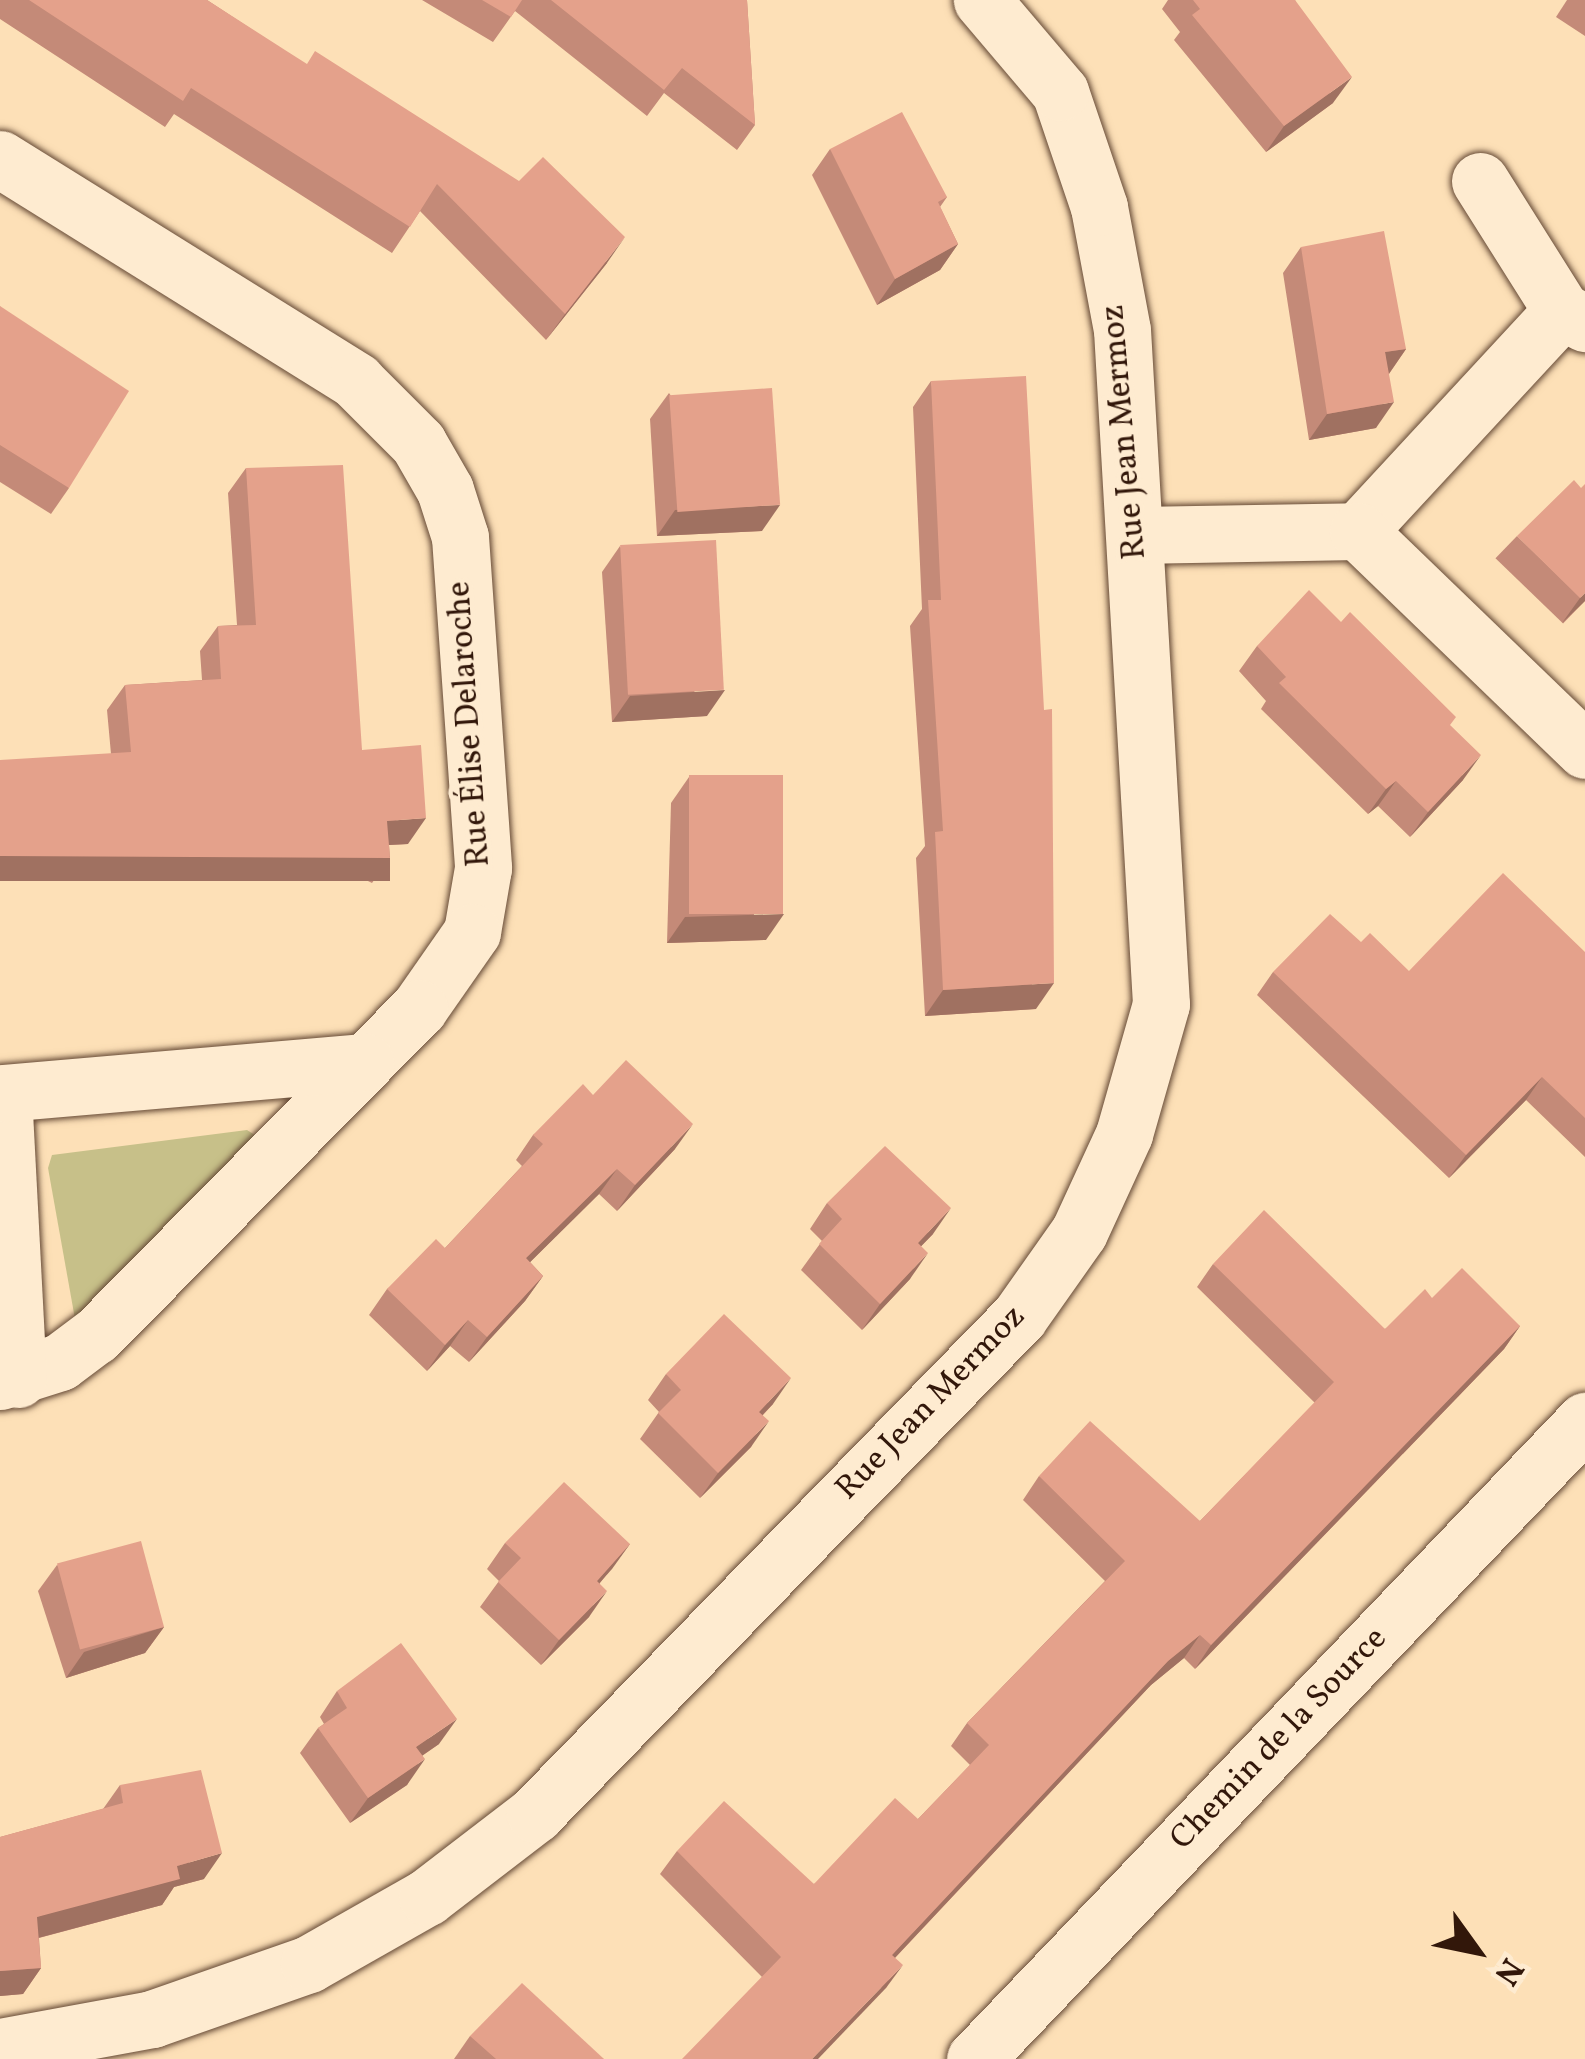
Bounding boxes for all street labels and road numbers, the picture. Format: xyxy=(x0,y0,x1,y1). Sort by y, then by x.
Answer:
street label: Rue Jean Mermoz xyxy=(1095,303,1157,561)
street label: Rue Élise Delaroche xyxy=(441,580,501,868)
street label: Rue Jean Mermoz xyxy=(829,1298,1035,1510)
street label: Chemin de la Source xyxy=(1163,1620,1397,1860)

